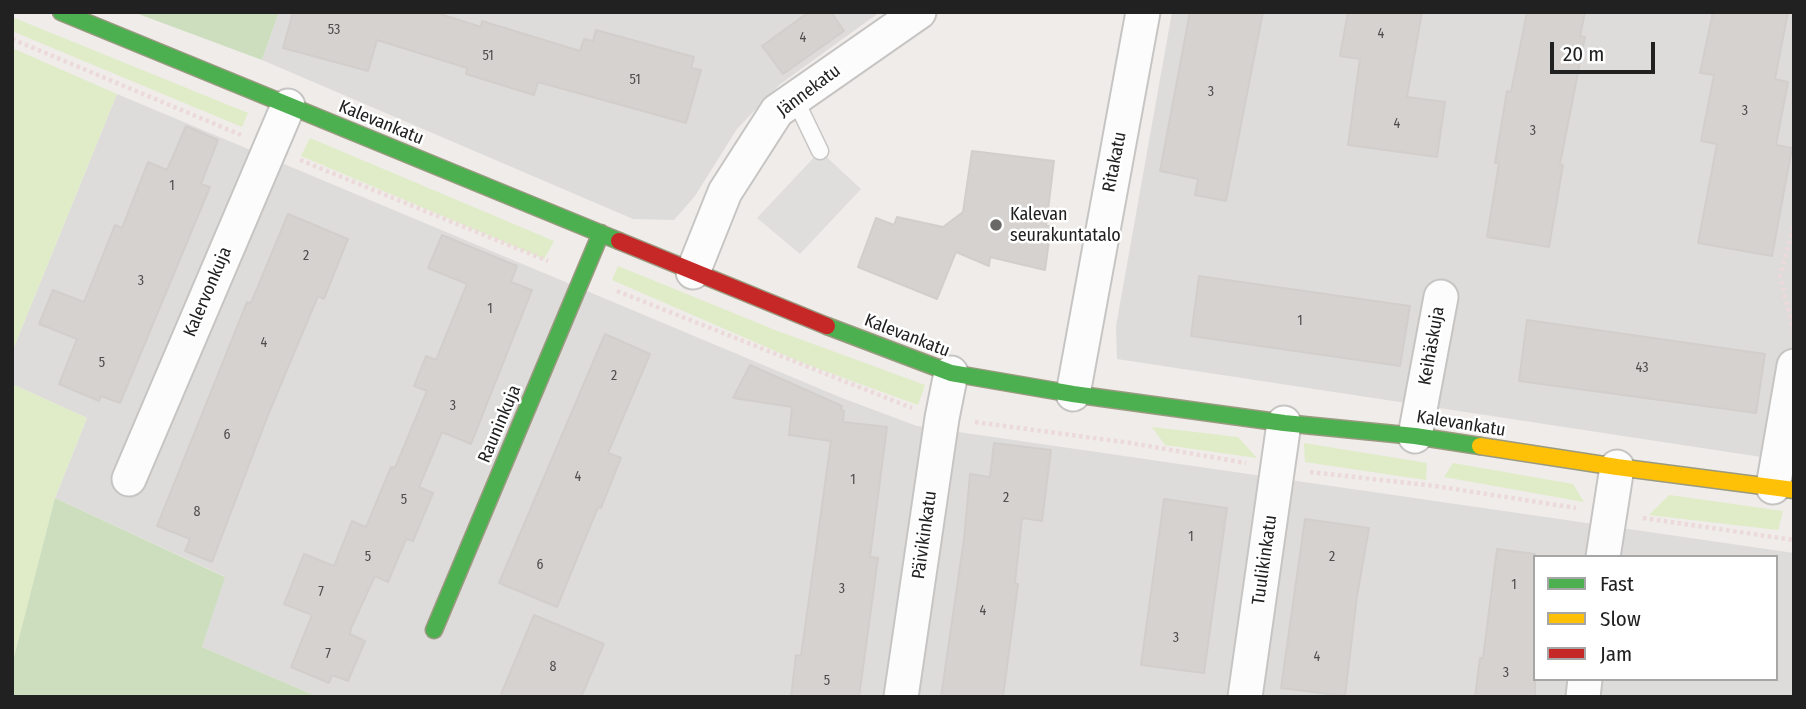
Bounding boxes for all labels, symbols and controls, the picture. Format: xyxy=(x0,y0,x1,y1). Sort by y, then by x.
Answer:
house number: 53 xyxy=(328,22,340,38)
house number: 4 xyxy=(1378,26,1384,42)
scale bar xyxy=(1554,28,1659,72)
house number: 4 xyxy=(800,30,806,46)
text: 20 m xyxy=(1563,41,1604,67)
house number: 51 xyxy=(482,48,494,64)
street label: Jännekatu xyxy=(773,60,845,122)
house number: 51 xyxy=(629,72,641,88)
house number: 3 xyxy=(1208,84,1214,100)
street label: Kalevankatu xyxy=(335,96,427,150)
house number: 3 xyxy=(1742,103,1748,119)
house number: 4 xyxy=(1394,116,1400,132)
house number: 3 xyxy=(1530,123,1536,139)
street label: Ritakatu xyxy=(1099,130,1131,194)
house number: 1 xyxy=(169,178,175,194)
place label: Kalevan seurakuntatalo xyxy=(1010,204,1121,246)
marker: Kalevan seurakuntatalo xyxy=(988,217,1004,233)
street label: Kalervonkuja xyxy=(179,244,237,340)
house number: 2 xyxy=(303,248,309,264)
house number: 3 xyxy=(138,273,144,289)
house number: 1 xyxy=(487,301,493,317)
street label: Keihäskuja xyxy=(1414,305,1450,387)
street label: Kalevankatu xyxy=(861,310,953,362)
house number: 1 xyxy=(1297,313,1303,329)
house number: 4 xyxy=(261,335,267,351)
house number: 5 xyxy=(99,355,105,371)
house number: 43 xyxy=(1636,360,1648,376)
house number: 2 xyxy=(611,368,617,384)
street label: Rauninkuja xyxy=(474,382,526,466)
house number: 3 xyxy=(450,398,456,414)
street label: Kalevankatu xyxy=(1415,406,1507,442)
house number: 6 xyxy=(224,427,230,443)
house number: 4 xyxy=(575,469,581,485)
house number: 1 xyxy=(850,472,856,488)
street label: Päivikinkatu xyxy=(908,489,942,581)
house number: 2 xyxy=(1003,490,1009,506)
house number: 5 xyxy=(401,492,407,508)
house number: 8 xyxy=(194,504,200,520)
street label: Tuulikinkatu xyxy=(1248,514,1282,606)
house number: 1 xyxy=(1188,529,1194,545)
house number: 5 xyxy=(365,549,371,565)
house number: 2 xyxy=(1329,549,1335,565)
legend xyxy=(1533,555,1778,681)
house number: 6 xyxy=(537,557,543,573)
text: Fast xyxy=(1600,571,1634,597)
house number: 1 xyxy=(1511,577,1517,593)
house number: 3 xyxy=(839,581,845,597)
house number: 7 xyxy=(318,584,324,600)
house number: 4 xyxy=(980,603,986,619)
text: Slow xyxy=(1600,606,1641,632)
house number: 3 xyxy=(1173,630,1179,646)
text: Jam xyxy=(1600,641,1632,667)
house number: 7 xyxy=(325,646,331,662)
house number: 4 xyxy=(1314,649,1320,665)
house number: 8 xyxy=(550,659,556,675)
house number: 3 xyxy=(1503,665,1509,681)
house number: 5 xyxy=(824,673,830,689)

